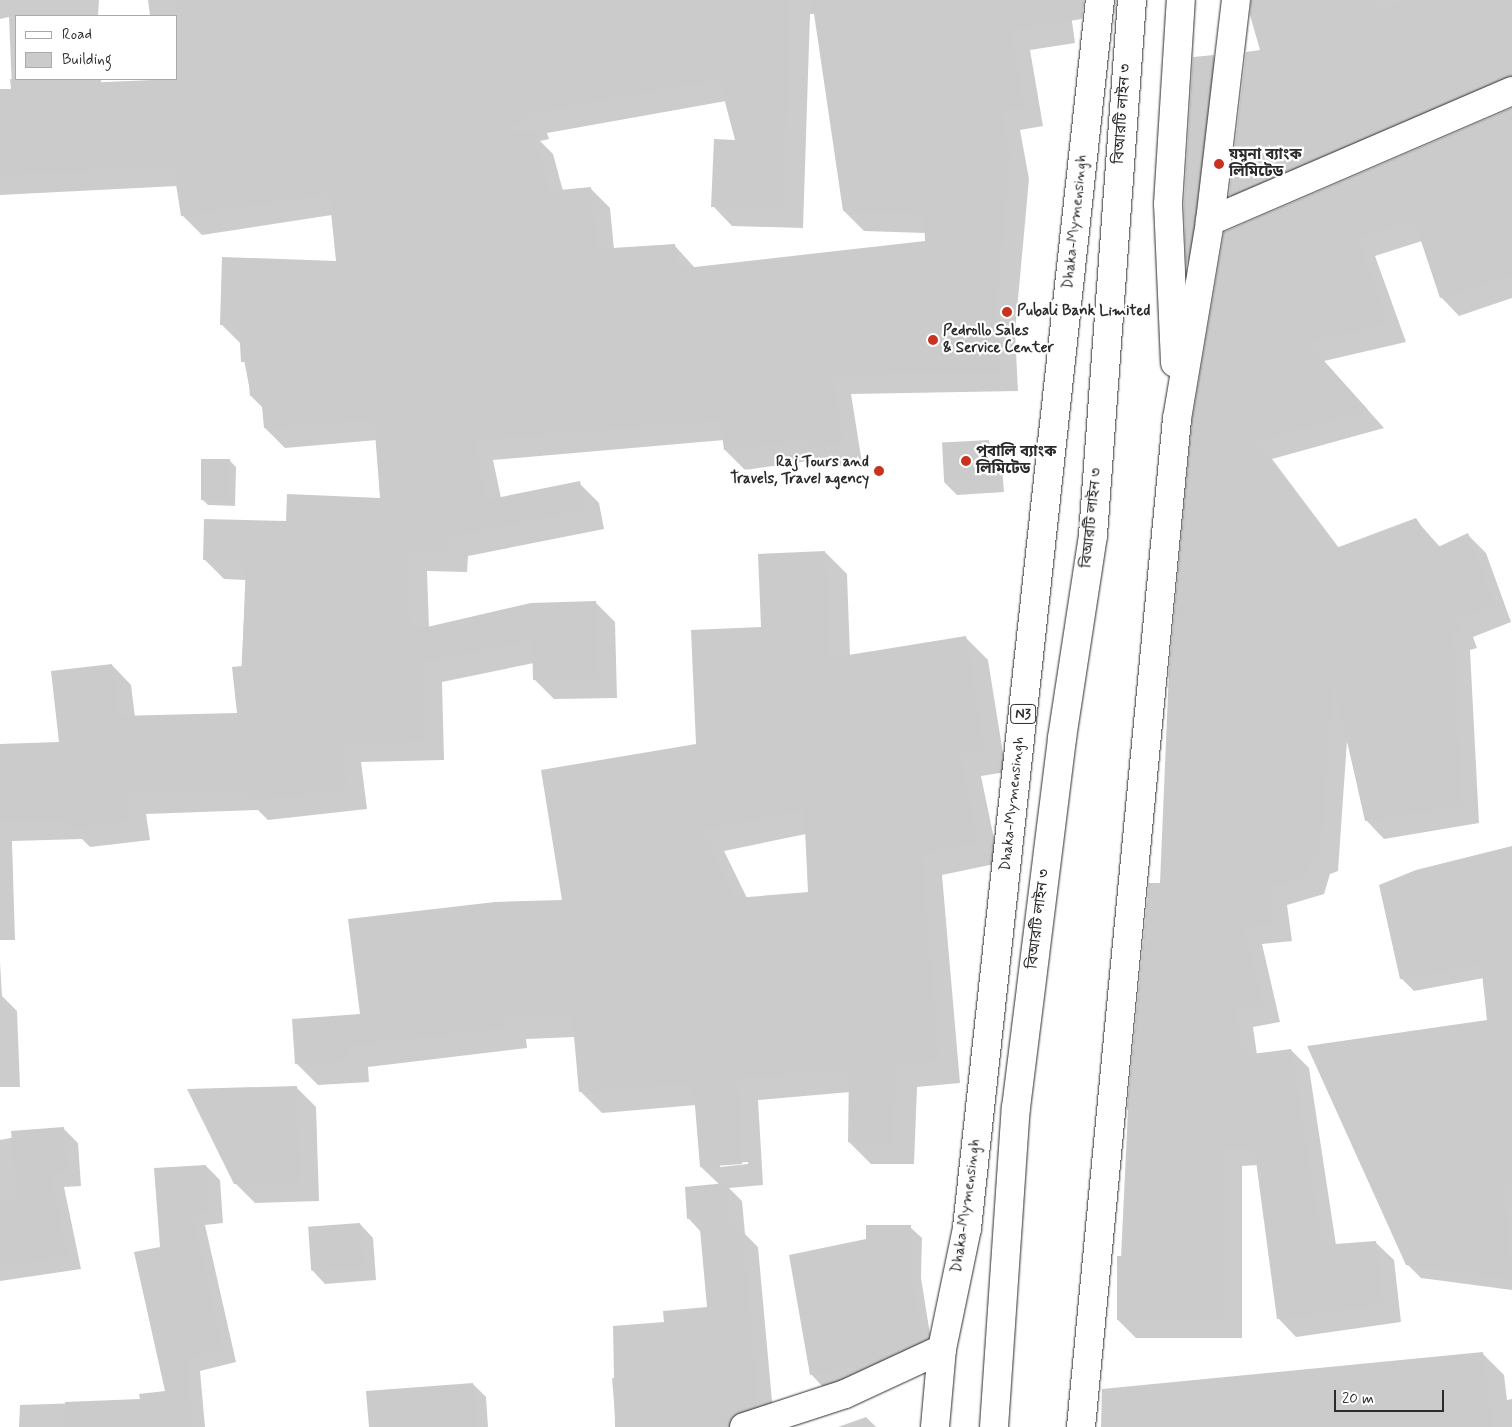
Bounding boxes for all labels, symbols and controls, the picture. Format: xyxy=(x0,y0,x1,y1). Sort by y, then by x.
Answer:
legend xyxy=(15,15,178,80)
text: Road xyxy=(62,25,92,45)
text: Building xyxy=(62,50,112,70)
street label: বিআরটি লাইন ৩ xyxy=(1111,63,1135,165)
place label: যমুনা ব্যাংক লিমিটেড xyxy=(1229,146,1302,181)
street label: Dhaka-Mymensingh xyxy=(1060,154,1092,290)
marker: যমুনা ব্যাংক লিমিটেড xyxy=(1213,158,1225,170)
place label: Pubali Bank Limited xyxy=(1017,303,1150,321)
marker: Pubali Bank Limited xyxy=(1001,306,1013,318)
place label: Pedrollo Sales & Service Center xyxy=(943,322,1051,357)
marker: Pedrollo Sales & Service Center xyxy=(927,334,939,346)
place label: পুবালি ব্যাংক লিমিটেড xyxy=(976,443,1056,478)
place label: Raj Tours and Travels, Travel agency xyxy=(734,453,869,488)
marker: পুবালি ব্যাংক লিমিটেড xyxy=(960,455,972,467)
marker: Raj Tours and Travels, Travel agency xyxy=(873,465,885,477)
street label: বিআরটি লাইন ৩ xyxy=(1078,467,1106,569)
road number: N3 xyxy=(1009,702,1037,726)
street label: Dhaka-Mymensingh xyxy=(997,736,1029,872)
street label: বিআরটি লাইন ৩ xyxy=(1024,868,1054,970)
street label: Dhaka-Mymensingh xyxy=(949,1138,985,1274)
scale bar xyxy=(1337,1380,1447,1412)
text: 20 m xyxy=(1342,1389,1374,1409)

